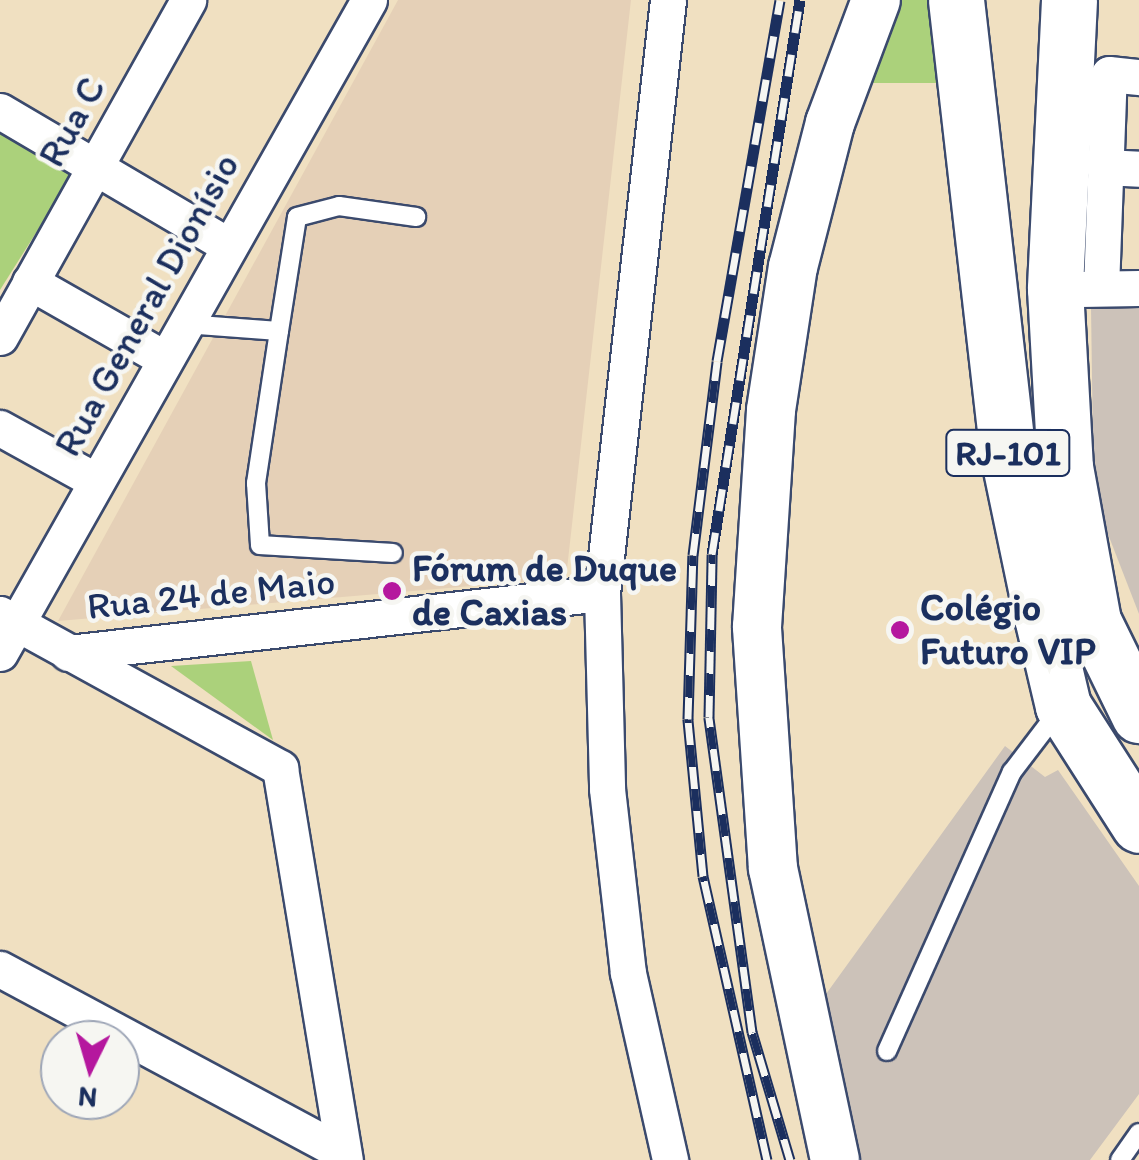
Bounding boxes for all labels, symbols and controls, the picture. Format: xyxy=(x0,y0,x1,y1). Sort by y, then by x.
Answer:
street label: Rua C xyxy=(29,69,115,175)
street label: Rua General Dionísio xyxy=(45,145,249,465)
road number: RJ-101 xyxy=(943,423,1073,483)
place label: Fórum de Duque de Caxias xyxy=(412,546,677,636)
street label: Rua 24 de Maio xyxy=(85,558,337,630)
marker: Fórum de Duque de Caxias xyxy=(381,580,403,602)
place label: Colégio Futuro VIP xyxy=(920,585,1096,674)
marker: Colégio Futuro VIP xyxy=(889,619,911,641)
north arrow xyxy=(40,1020,140,1120)
text: N xyxy=(77,1080,98,1116)

